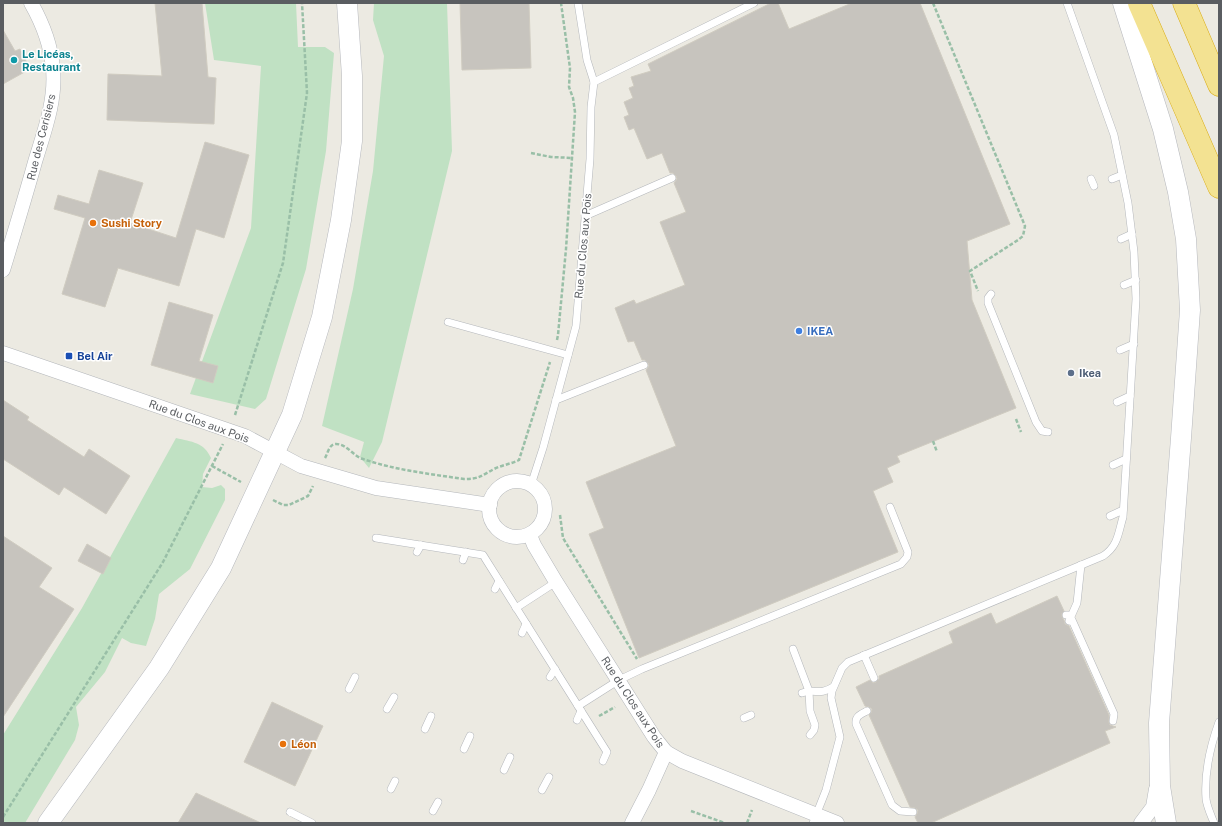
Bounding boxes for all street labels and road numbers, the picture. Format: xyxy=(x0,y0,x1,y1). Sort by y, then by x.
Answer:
street label: Rue des Cerisiers xyxy=(24,92,58,181)
street label: Rue du Clos aux Pois xyxy=(572,192,594,299)
street label: Rue du Clos aux Pois xyxy=(147,397,251,445)
street label: Rue du Clos aux Pois xyxy=(599,654,667,750)

